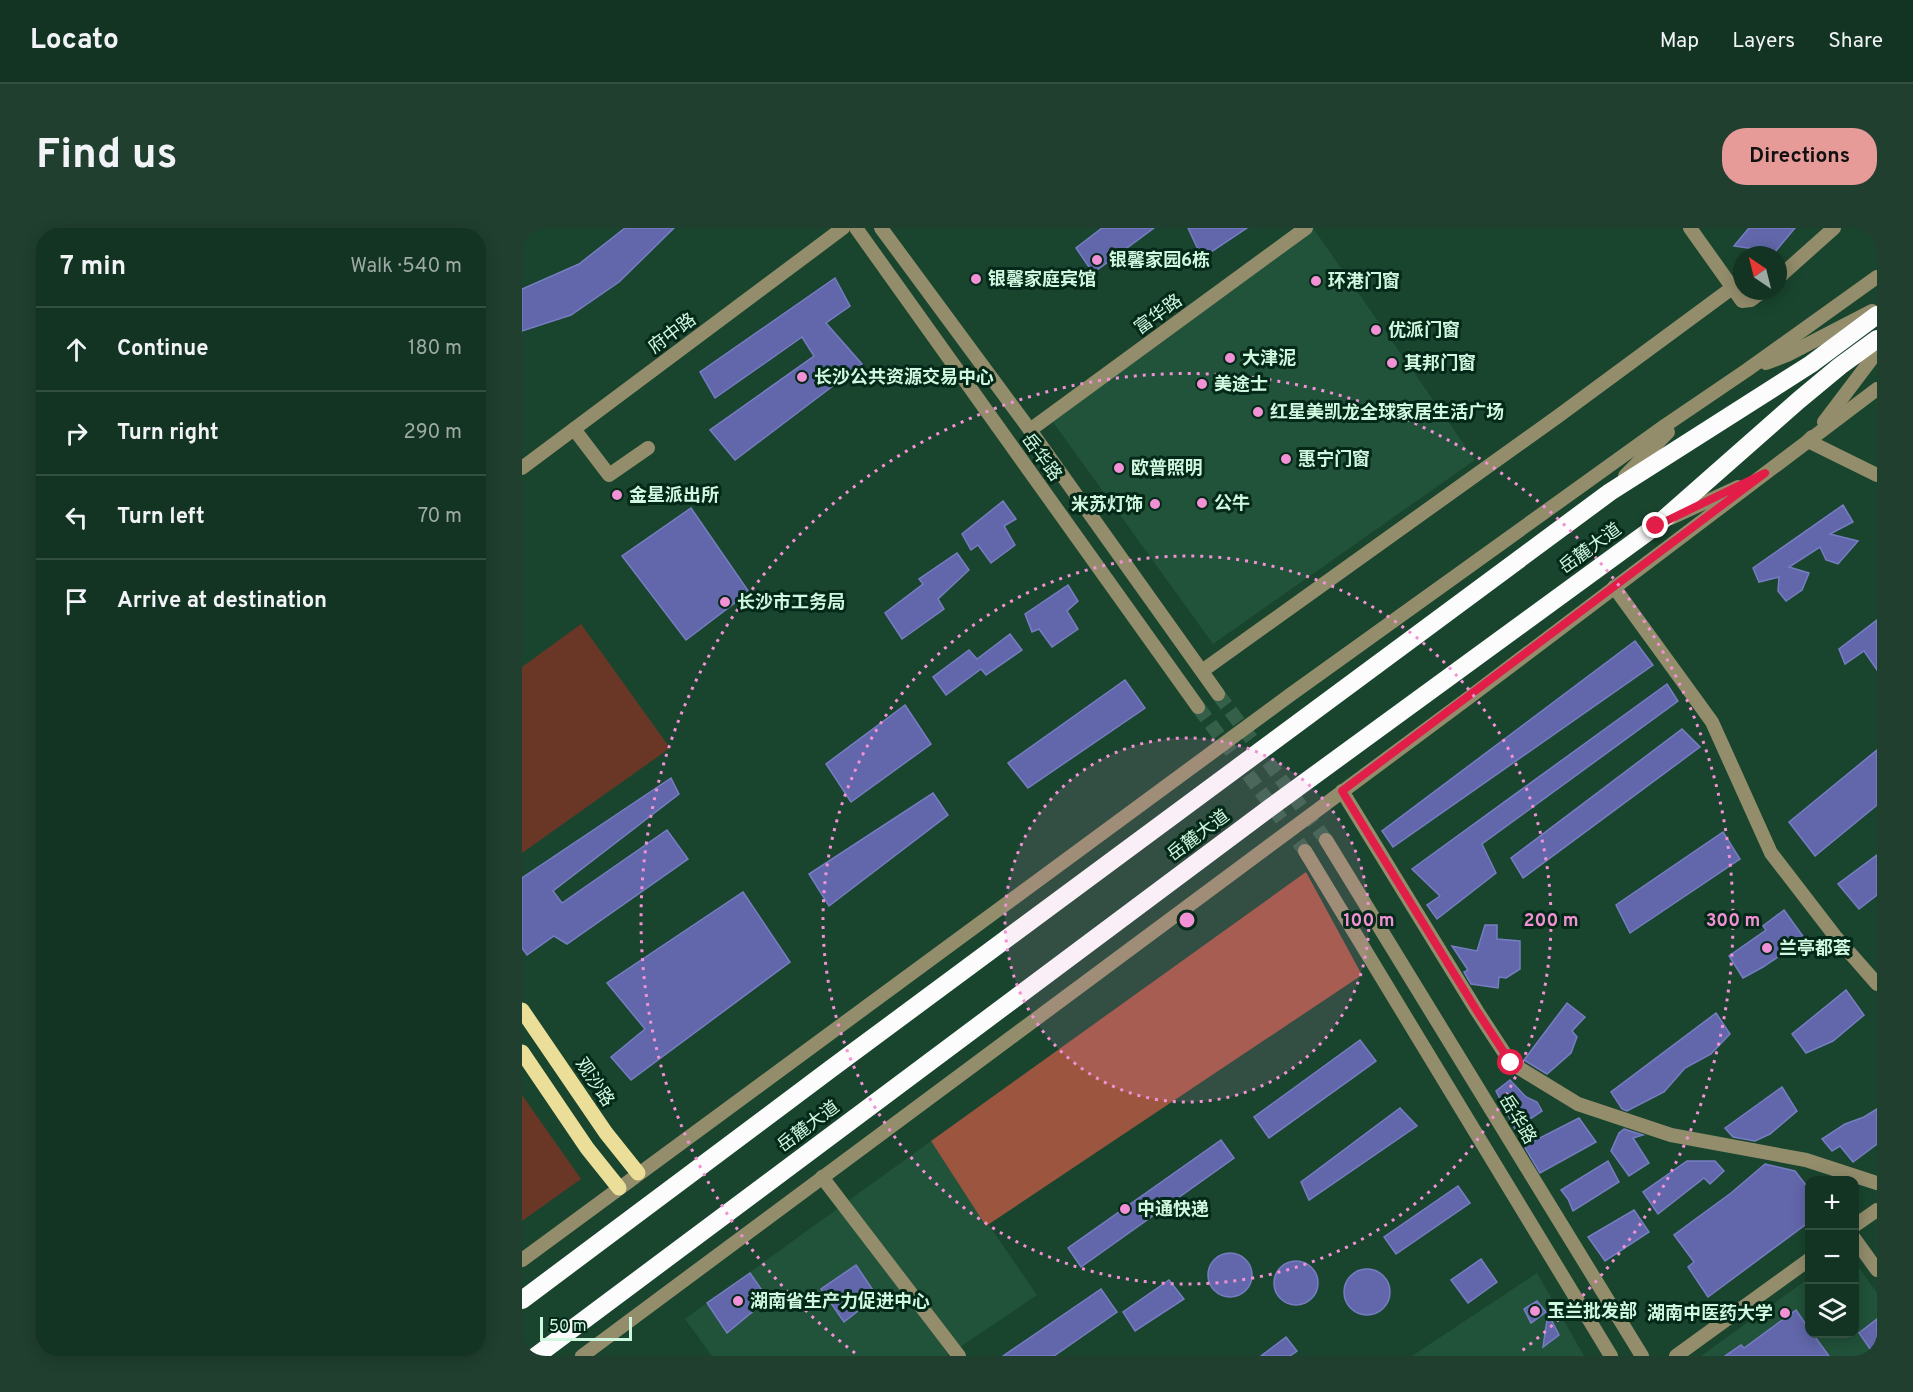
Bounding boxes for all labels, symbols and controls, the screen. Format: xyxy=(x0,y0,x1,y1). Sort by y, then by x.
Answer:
text: Locato xyxy=(30,23,119,59)
text: Map xyxy=(1660,28,1699,55)
text: Layers xyxy=(1732,28,1795,55)
text: Share xyxy=(1828,28,1883,55)
button: Directions xyxy=(1722,128,1877,185)
text: Find us xyxy=(36,130,177,183)
north arrow xyxy=(1733,246,1787,300)
place label: 银馨家园6栋 xyxy=(1109,250,1210,273)
text: 7 min xyxy=(60,251,126,284)
marker: 银馨家园6栋 xyxy=(1090,253,1104,267)
text: Walk · 540 m xyxy=(350,254,462,280)
place label: 银馨家庭宾馆 xyxy=(988,269,1096,292)
place label: 环港门窗 xyxy=(1328,271,1400,294)
marker: 银馨家庭宾馆 xyxy=(969,272,983,286)
marker: 环港门窗 xyxy=(1309,274,1323,288)
street label: 富华路 xyxy=(1130,290,1187,340)
street label: 府中路 xyxy=(644,309,701,360)
place label: 优派门窗 xyxy=(1388,320,1460,343)
marker: 优派门窗 xyxy=(1369,323,1383,337)
icon: ahead xyxy=(60,333,93,366)
text: Continue xyxy=(117,336,208,363)
text: 180 m xyxy=(408,336,462,362)
place label: 大津泥 xyxy=(1242,348,1296,371)
marker: 大津泥 xyxy=(1223,351,1237,365)
place label: 其邦门窗 xyxy=(1404,353,1476,376)
marker: 其邦门窗 xyxy=(1385,356,1399,370)
place label: 长沙公共资源交易中心 xyxy=(814,367,994,390)
marker: 长沙公共资源交易中心 xyxy=(795,370,809,384)
place label: 美途士 xyxy=(1214,374,1268,397)
marker: 美途士 xyxy=(1195,377,1209,391)
place label: 红星美凯龙全球家居生活广场 xyxy=(1270,402,1504,425)
marker: 红星美凯龙全球家居生活广场 xyxy=(1251,405,1265,419)
icon: right xyxy=(60,417,93,450)
text: Turn right xyxy=(117,420,219,447)
text: 290 m xyxy=(404,420,462,446)
street label: 岳华路 xyxy=(1016,429,1066,486)
place label: 惠宁门窗 xyxy=(1298,449,1370,472)
marker: 惠宁门窗 xyxy=(1279,452,1293,466)
place label: 欧普照明 xyxy=(1131,458,1203,481)
marker: 欧普照明 xyxy=(1112,461,1126,475)
place label: 金星派出所 xyxy=(629,485,719,508)
marker: 金星派出所 xyxy=(610,488,624,502)
place label: 公牛 xyxy=(1214,493,1250,516)
place label: 米苏灯饰 xyxy=(1071,494,1143,517)
marker: 公牛 xyxy=(1195,496,1209,510)
marker: 米苏灯饰 xyxy=(1148,497,1162,511)
icon: left xyxy=(60,501,93,534)
text: Turn left xyxy=(117,504,205,531)
text: 70 m xyxy=(418,504,462,530)
route end xyxy=(1642,512,1668,538)
street label: 岳麓大道 xyxy=(1555,519,1627,580)
icon: arrive xyxy=(60,585,93,618)
text: Arrive at destination xyxy=(117,588,327,615)
place label: 长沙市工务局 xyxy=(737,592,845,615)
marker: 长沙市工务局 xyxy=(718,595,732,609)
street label: 岳麓大道 xyxy=(1163,805,1235,867)
centre of rings xyxy=(1177,910,1197,930)
text: 100 m xyxy=(1343,910,1395,933)
text: 200 m xyxy=(1523,910,1579,933)
text: 300 m xyxy=(1706,910,1760,933)
place label: 兰亭都荟 xyxy=(1779,938,1851,961)
marker: 兰亭都荟 xyxy=(1760,941,1774,955)
route start xyxy=(1497,1049,1523,1075)
street label: 观沙路 xyxy=(569,1054,618,1112)
street label: 岳华路 xyxy=(1493,1091,1540,1149)
street label: 岳麓大道 xyxy=(773,1096,845,1158)
map controls xyxy=(1805,1176,1859,1338)
button: + xyxy=(1805,1176,1859,1230)
place label: 中通快递 xyxy=(1137,1199,1209,1222)
marker: 中通快递 xyxy=(1118,1202,1132,1216)
button: − xyxy=(1805,1230,1859,1284)
button: layers xyxy=(1805,1284,1859,1338)
place label: 湖南省生产力促进中心 xyxy=(750,1291,930,1314)
marker: 湖南省生产力促进中心 xyxy=(731,1294,745,1308)
place label: 玉兰批发部 xyxy=(1547,1301,1637,1324)
place label: 湖南中医药大学 xyxy=(1647,1303,1773,1326)
marker: 玉兰批发部 xyxy=(1528,1304,1542,1318)
marker: 湖南中医药大学 xyxy=(1778,1306,1792,1320)
scale bar xyxy=(540,1314,632,1342)
text: 50 m xyxy=(549,1317,587,1337)

